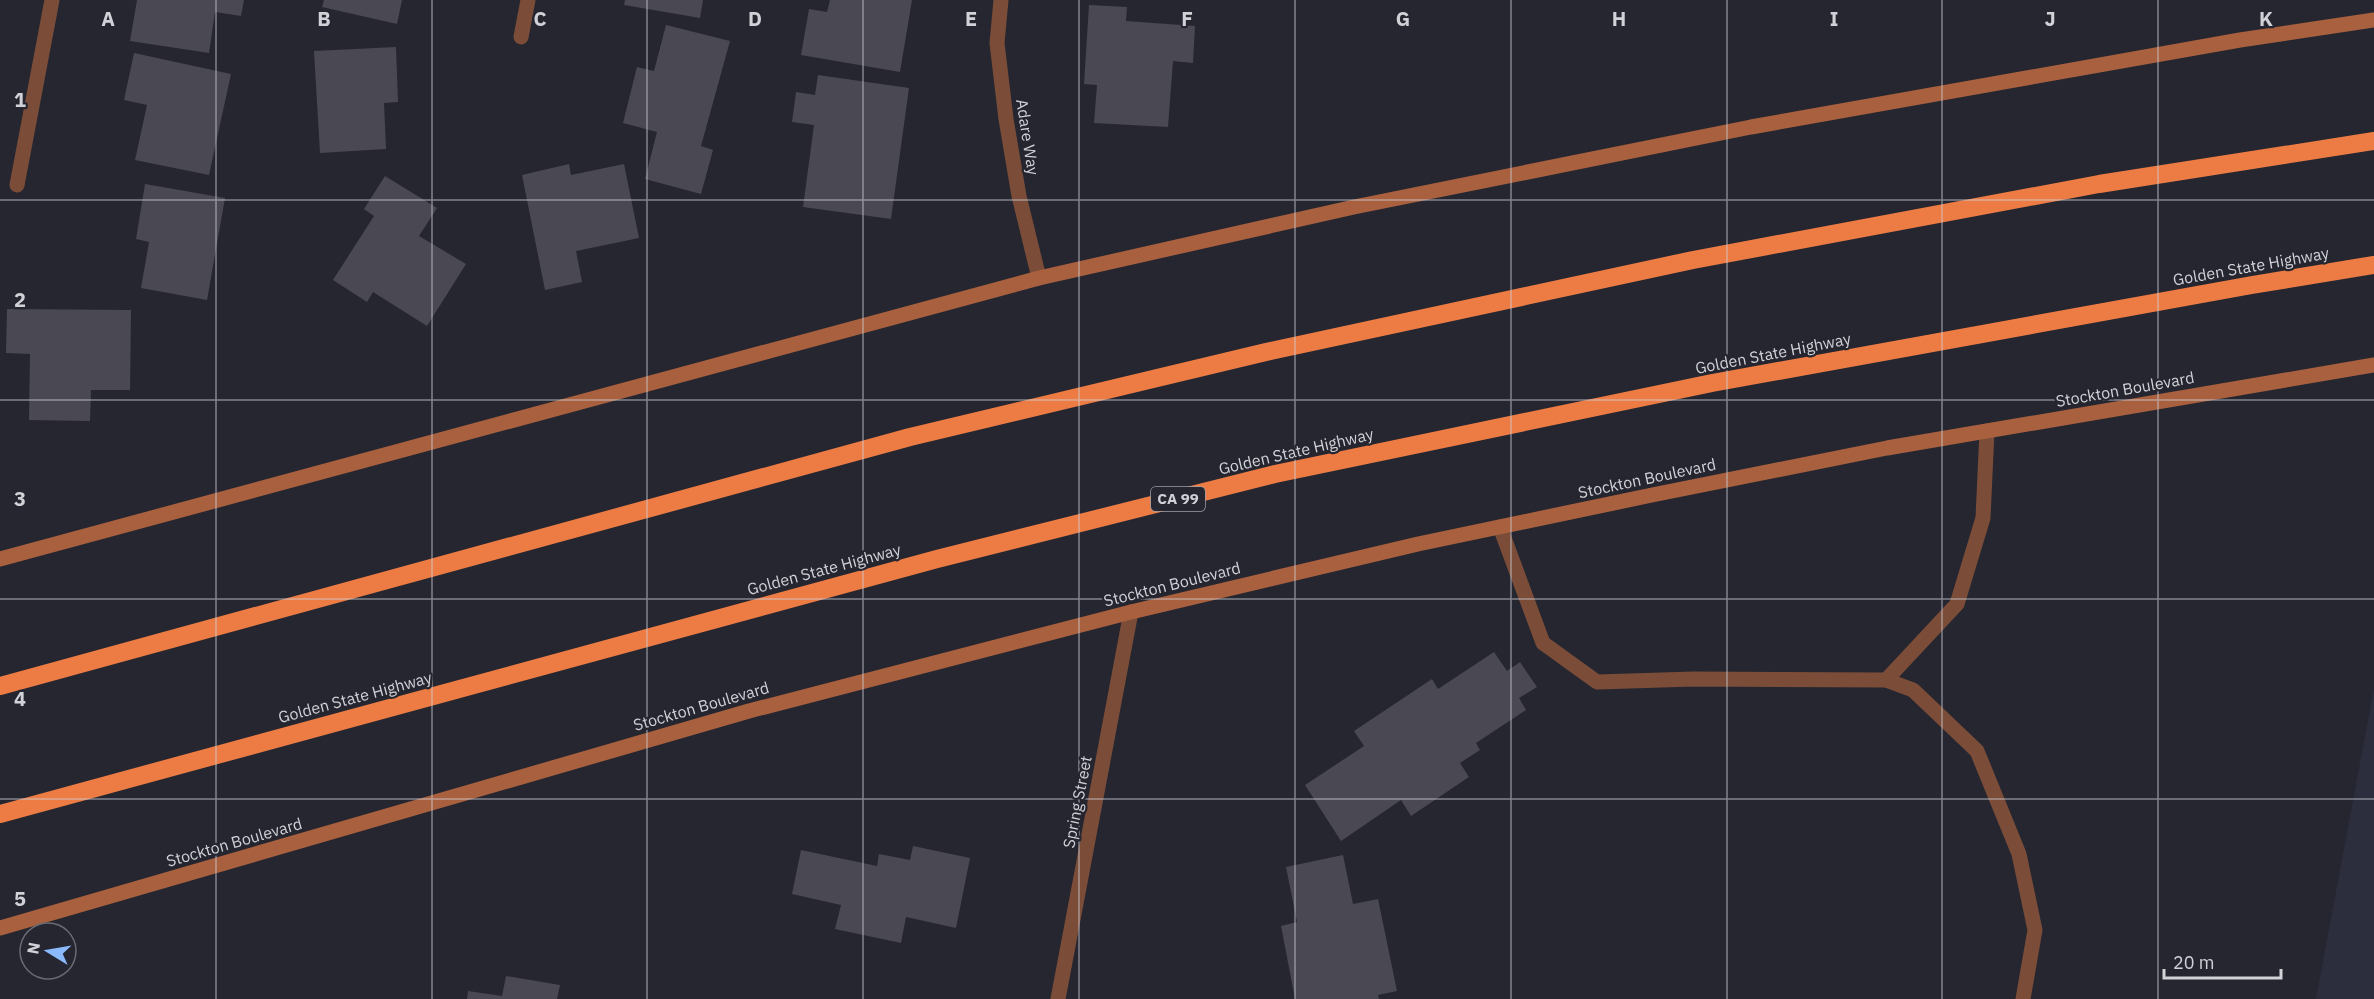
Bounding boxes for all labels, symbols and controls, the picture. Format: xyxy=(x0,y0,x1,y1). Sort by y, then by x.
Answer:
text: A xyxy=(101,5,115,32)
text: B xyxy=(317,5,331,32)
text: C xyxy=(533,5,547,32)
text: D xyxy=(748,5,762,32)
text: E xyxy=(965,5,977,32)
text: F xyxy=(1181,5,1193,32)
text: G xyxy=(1396,5,1410,32)
text: H xyxy=(1612,5,1626,32)
text: I xyxy=(1830,5,1838,32)
text: J xyxy=(2044,5,2056,32)
text: K xyxy=(2259,5,2273,32)
text: 1 xyxy=(14,86,26,113)
street label: Adare Way xyxy=(1012,97,1044,177)
street label: Golden State Highway xyxy=(2171,242,2331,290)
text: 2 xyxy=(14,286,26,313)
street label: Golden State Highway xyxy=(1693,328,1853,378)
street label: Stockton Boulevard xyxy=(2054,367,2196,411)
street label: Golden State Highway xyxy=(1217,423,1375,479)
street label: Stockton Boulevard xyxy=(1576,454,1718,502)
text: 3 xyxy=(14,485,26,512)
road number: CA 99 xyxy=(1151,487,1205,511)
street label: Golden State Highway xyxy=(745,539,903,599)
street label: Stockton Boulevard xyxy=(1101,557,1243,611)
street label: Golden State Highway xyxy=(276,667,434,727)
street label: Stockton Boulevard xyxy=(631,677,771,735)
text: 4 xyxy=(14,685,26,712)
street label: Spring Street xyxy=(1058,754,1096,850)
street label: Stockton Boulevard xyxy=(164,813,304,871)
text: 5 xyxy=(14,885,26,912)
north arrow xyxy=(18,921,78,981)
text: N xyxy=(22,941,44,956)
scale bar xyxy=(2164,942,2281,980)
text: 20 m xyxy=(2173,951,2215,974)

